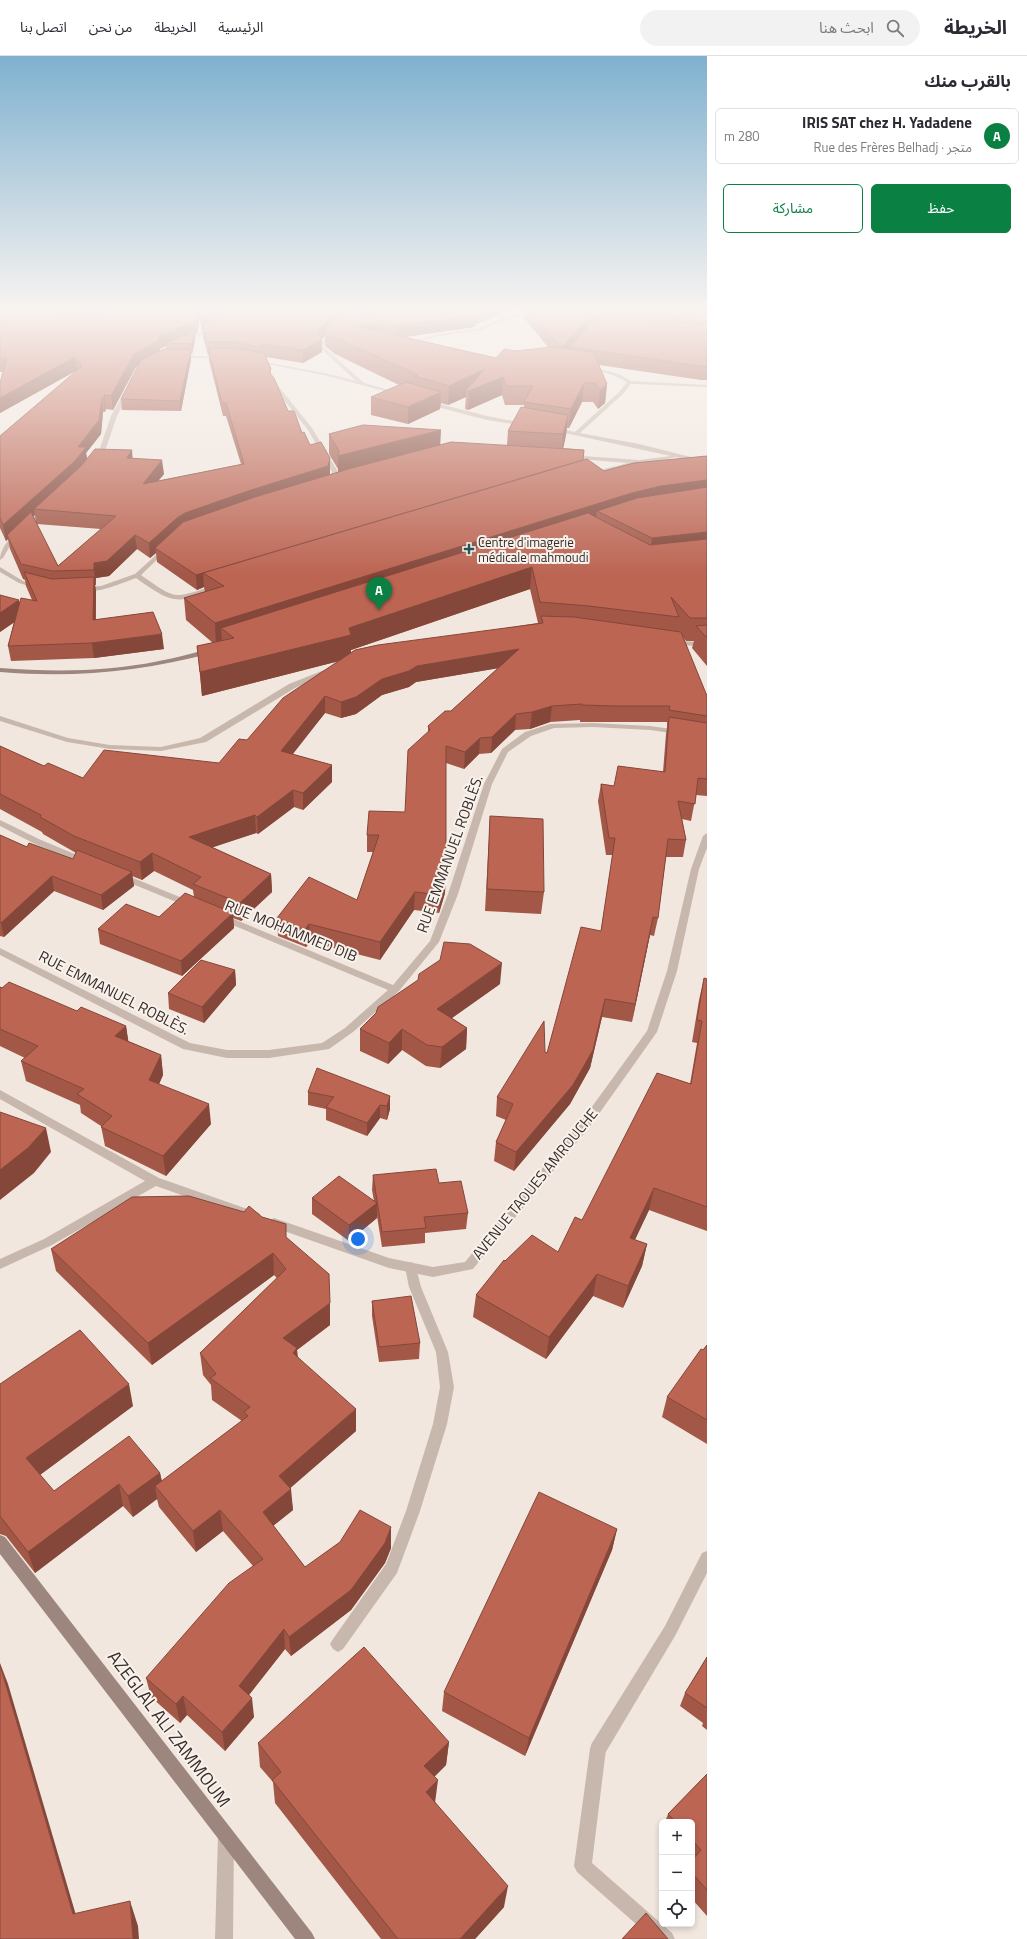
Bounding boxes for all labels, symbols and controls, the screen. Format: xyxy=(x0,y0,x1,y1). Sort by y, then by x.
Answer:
search box xyxy=(640,10,920,46)
text: الخريطة xyxy=(944,12,1007,41)
text: اتصل بنا xyxy=(20,16,67,37)
text: من نحن xyxy=(89,16,132,37)
text: الخريطة xyxy=(154,16,196,37)
text: الرئيسية xyxy=(218,16,263,37)
text: ابحث هنا xyxy=(819,16,874,39)
icon: search xyxy=(884,17,906,39)
text: بالقرب منك xyxy=(924,68,1011,94)
text: IRIS SAT chez H. Yadadene xyxy=(802,111,972,134)
text: 280 m xyxy=(724,126,760,146)
text: A xyxy=(993,126,1001,146)
text: متجر · Rue des Frères Belhadj xyxy=(814,137,972,157)
button: مشاركة xyxy=(723,184,863,233)
button: حفظ xyxy=(871,184,1011,233)
place label: Centre d'imagerie médicale mahmoudi xyxy=(478,532,589,567)
marker: Centre d'imagerie médicale mahmoudi xyxy=(463,543,475,555)
pin: A xyxy=(366,577,392,610)
street label: RUE EMMANUEL ROBLÈS. xyxy=(410,772,489,936)
street label: RUE MOHAMMED DIB xyxy=(221,893,361,968)
street label: RUE EMMANUEL ROBLÈS. xyxy=(35,944,194,1041)
street label: AVENUE TAOUES AMROUCHE xyxy=(466,1103,603,1264)
your location xyxy=(348,1229,368,1249)
street label: AZEGLAL ALI ZAMMOUM xyxy=(101,1645,237,1813)
map controls xyxy=(659,1819,695,1927)
button: + xyxy=(659,1819,695,1855)
button: − xyxy=(659,1855,695,1891)
button: locate xyxy=(659,1891,695,1927)

